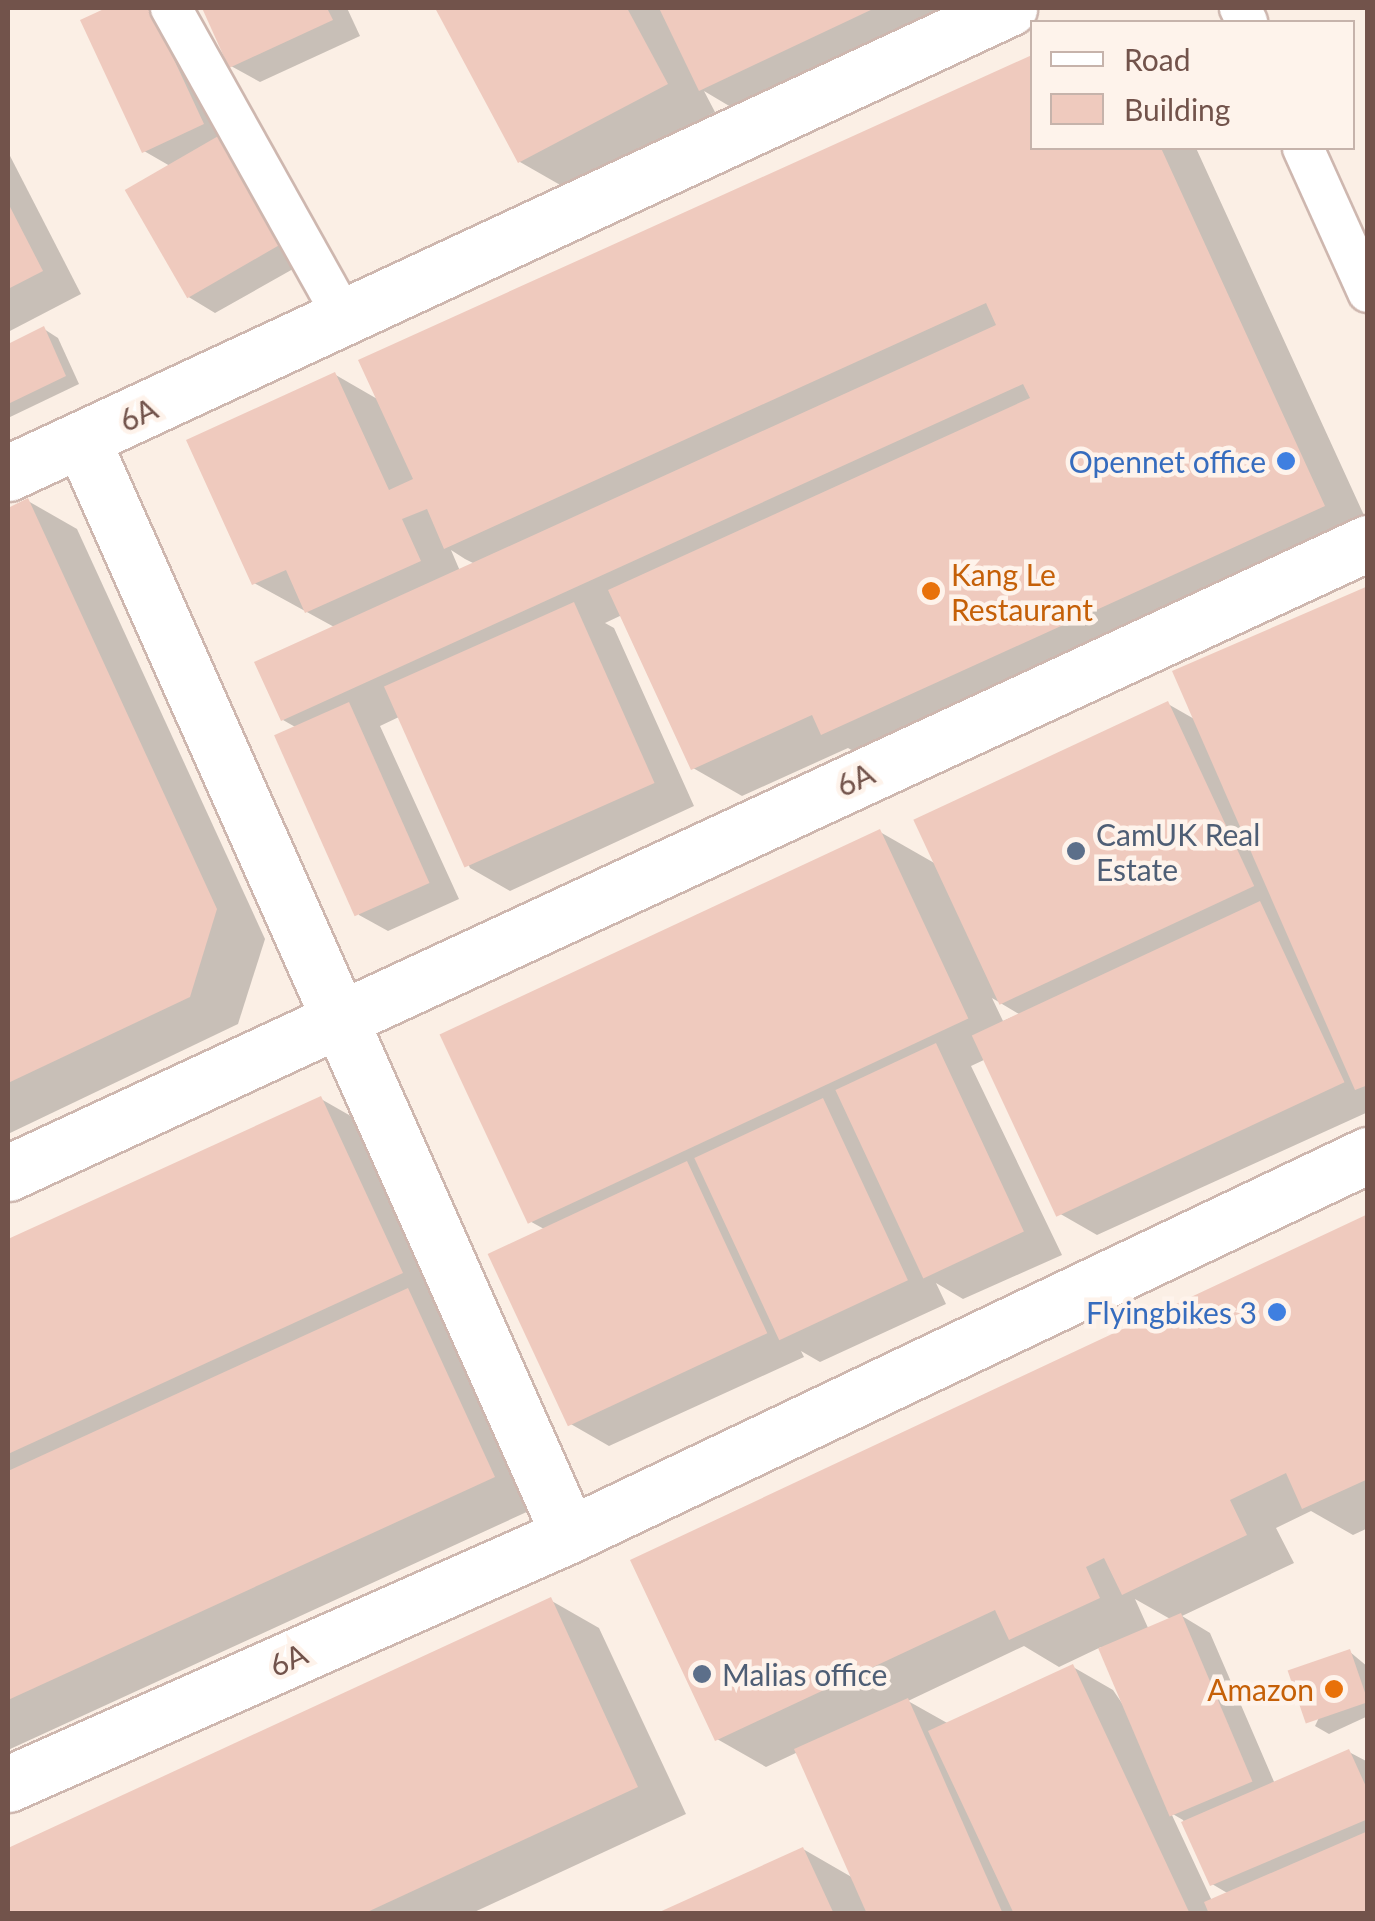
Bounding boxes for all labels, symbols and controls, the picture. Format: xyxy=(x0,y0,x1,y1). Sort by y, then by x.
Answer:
legend xyxy=(1030,20,1355,150)
text: Road xyxy=(1124,41,1191,77)
text: Building xyxy=(1124,91,1230,127)
street label: 6A xyxy=(113,390,163,438)
place label: Opennet office xyxy=(1069,443,1266,479)
marker: Opennet office xyxy=(1275,450,1297,472)
place label: Kang Le Restaurant xyxy=(951,556,1093,626)
marker: Kang Le Restaurant xyxy=(920,580,942,602)
street label: 6A xyxy=(830,755,880,803)
place label: CamUK Real Estate xyxy=(1096,816,1260,886)
marker: CamUK Real Estate xyxy=(1065,840,1087,862)
place label: Flyingbikes 3 xyxy=(1086,1294,1257,1330)
marker: Flyingbikes 3 xyxy=(1266,1301,1288,1323)
street label: 6A xyxy=(263,1635,313,1683)
place label: Malias office xyxy=(722,1656,887,1692)
marker: Malias office xyxy=(691,1663,713,1685)
place label: Amazon xyxy=(1207,1671,1314,1707)
marker: Amazon xyxy=(1323,1678,1345,1700)

